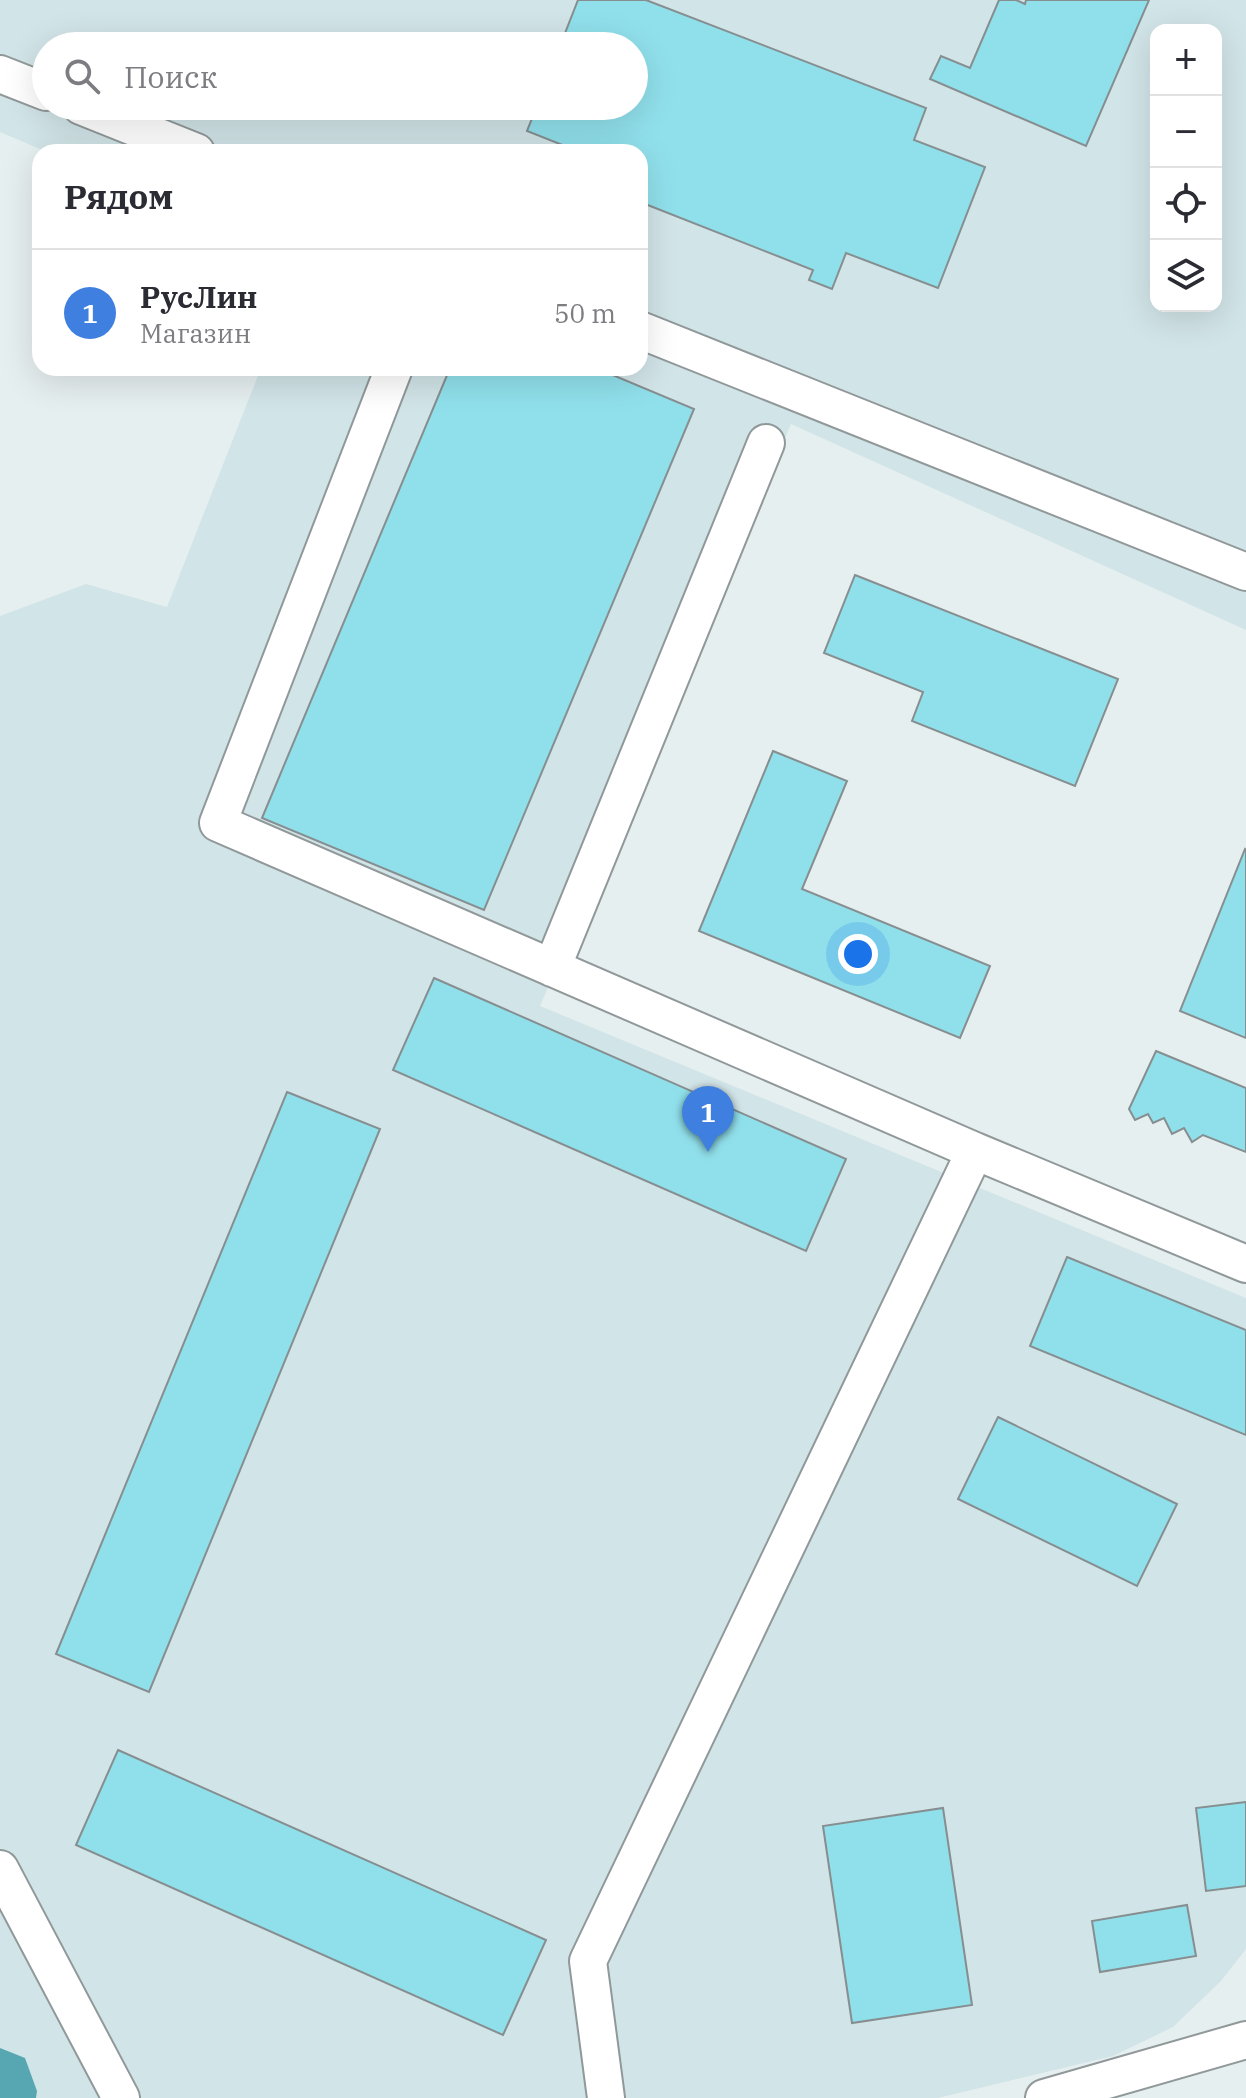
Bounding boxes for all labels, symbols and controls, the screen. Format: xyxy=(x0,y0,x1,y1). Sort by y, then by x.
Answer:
map controls xyxy=(1150,24,1222,312)
button: + xyxy=(1150,24,1222,96)
search box xyxy=(32,32,648,120)
icon: search xyxy=(60,54,104,98)
text: Поиск xyxy=(124,57,217,96)
button: − xyxy=(1150,96,1222,168)
button: locate xyxy=(1150,168,1222,240)
text: Рядом xyxy=(64,174,173,218)
button: layers xyxy=(1150,240,1222,312)
text: РусЛин xyxy=(140,277,257,316)
text: 1 xyxy=(82,296,98,330)
text: 50 m xyxy=(554,296,616,330)
text: Магазин xyxy=(140,316,251,350)
your location xyxy=(838,934,878,974)
pin: 1 xyxy=(682,1086,734,1152)

